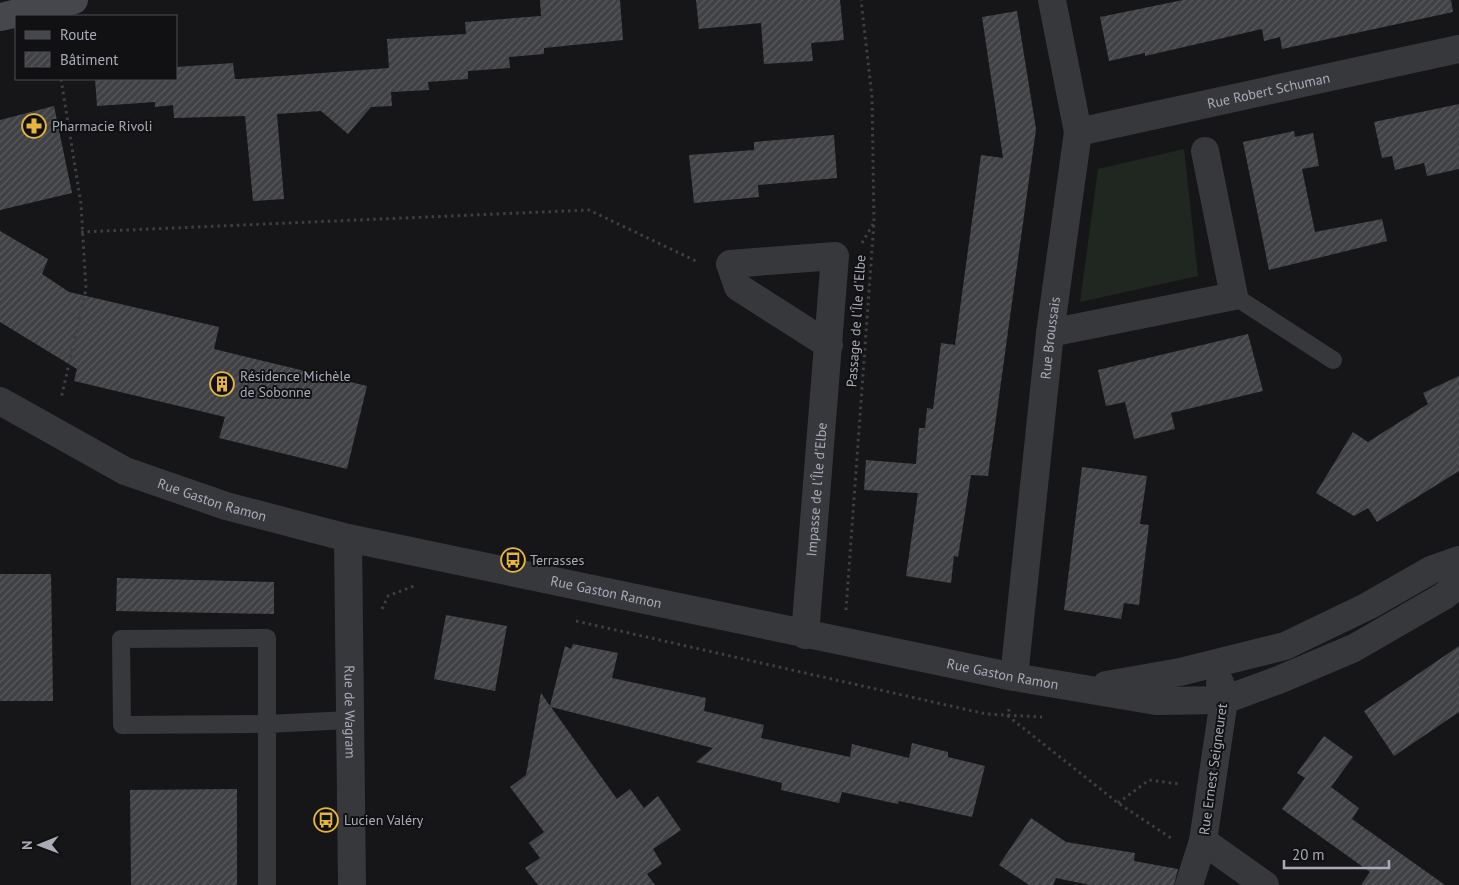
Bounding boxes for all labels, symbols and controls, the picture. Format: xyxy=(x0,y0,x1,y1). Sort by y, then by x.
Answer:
legend xyxy=(15,15,178,80)
text: Route xyxy=(60,25,97,44)
text: Bâtiment xyxy=(60,50,118,69)
street label: Rue Robert Schuman xyxy=(1205,68,1332,113)
pharmacy icon: Pharmacie Rivoli xyxy=(21,113,47,139)
place label: Pharmacie Rivoli xyxy=(52,117,152,135)
street label: Passage de l'Île d'Elbe xyxy=(842,254,870,388)
street label: Rue Broussais xyxy=(1036,295,1064,380)
place label: Résidence Michèle de Sobonne xyxy=(240,367,351,401)
building icon: Résidence Michèle de Sobonne xyxy=(209,371,235,397)
street label: Impasse de l'Île d'Elbe xyxy=(802,422,831,557)
street label: Rue Gaston Ramon xyxy=(155,474,268,525)
bus stop icon: Terrasses xyxy=(500,547,526,573)
place label: Terrasses xyxy=(530,551,584,569)
street label: Rue Gaston Ramon xyxy=(549,571,663,612)
street label: Rue Gaston Ramon xyxy=(945,654,1060,693)
street label: Rue de Wagram xyxy=(340,665,360,759)
street label: Rue Ernest Seigneuret xyxy=(1195,702,1231,836)
bus stop icon: Lucien Valéry xyxy=(313,807,339,833)
place label: Lucien Valéry xyxy=(344,811,424,829)
north arrow xyxy=(15,820,65,870)
scale bar xyxy=(1284,838,1389,870)
text: N xyxy=(18,840,36,850)
text: 20 m xyxy=(1292,845,1325,864)

